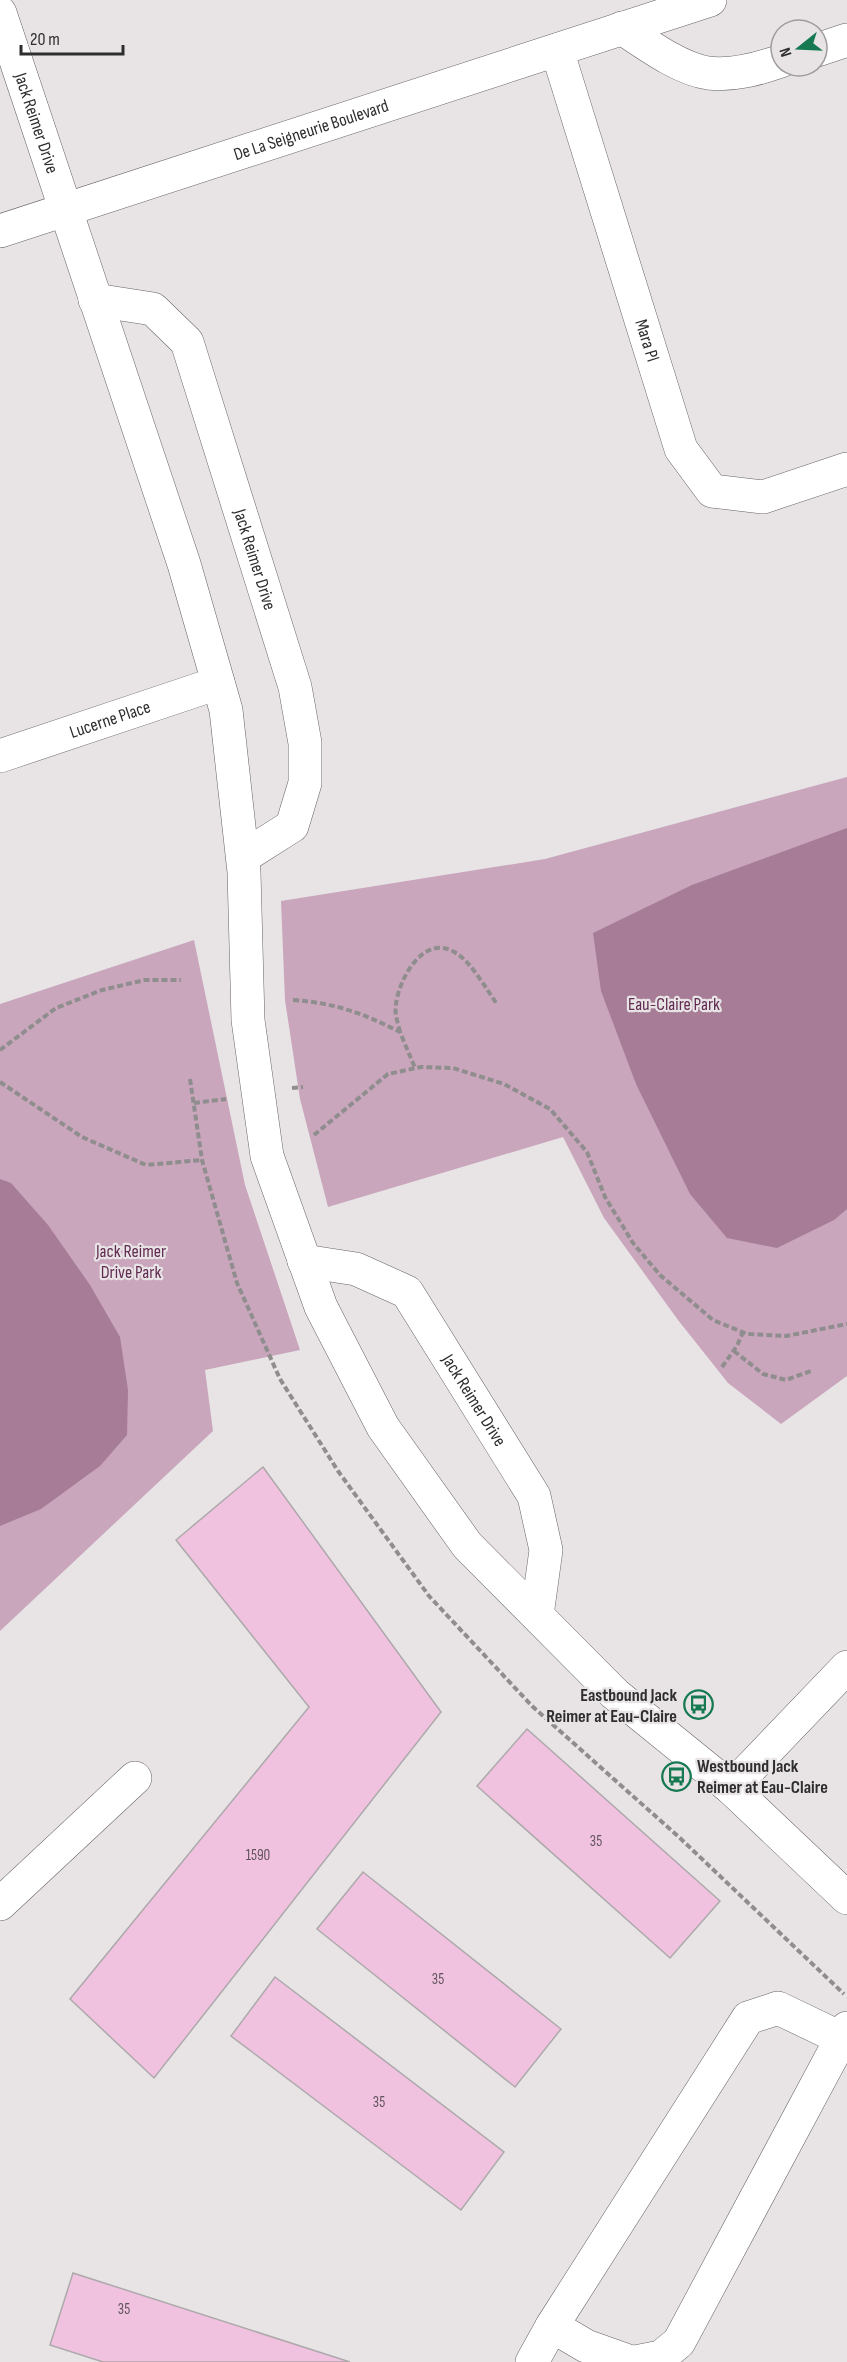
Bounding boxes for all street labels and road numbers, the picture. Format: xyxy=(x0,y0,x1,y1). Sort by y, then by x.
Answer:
street label: Jack Reimer Drive xyxy=(9,69,63,176)
street label: De La Seigneurie Boulevard xyxy=(231,95,391,165)
street label: Mara Pl xyxy=(630,317,663,364)
street label: Jack Reimer Drive xyxy=(229,506,280,613)
street label: Lucerne Place xyxy=(67,696,153,743)
street label: Jack Reimer Drive xyxy=(437,1350,510,1450)

